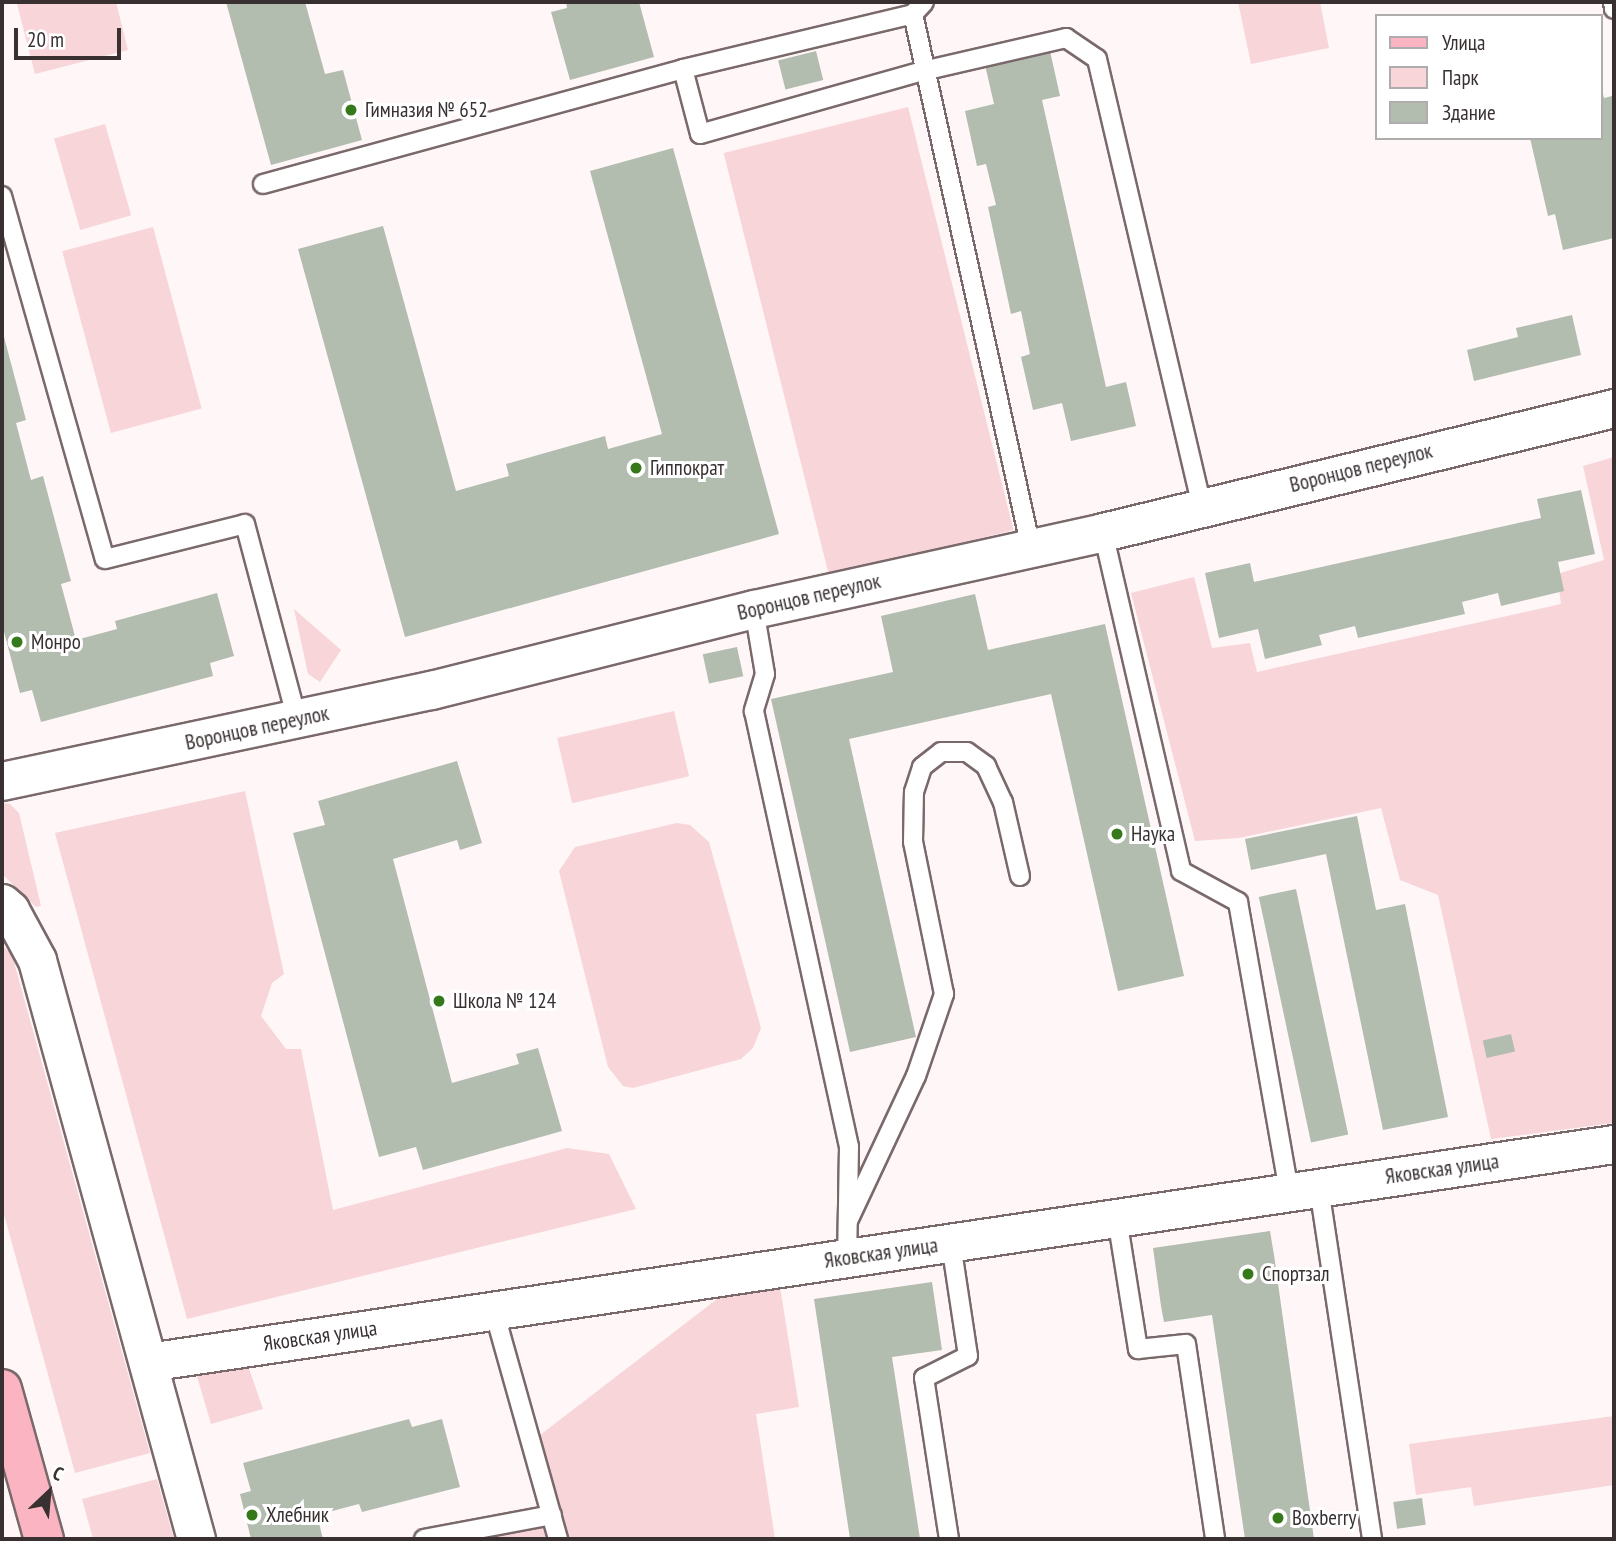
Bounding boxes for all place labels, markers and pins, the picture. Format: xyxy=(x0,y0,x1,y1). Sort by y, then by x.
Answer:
place label: Гимназия № 652 xyxy=(365,97,488,123)
marker: Гимназия № 652 xyxy=(343,102,359,118)
place label: Гиппократ xyxy=(650,455,724,481)
marker: Гиппократ xyxy=(628,460,644,476)
place label: Монро xyxy=(31,629,81,655)
marker: Монро xyxy=(9,634,25,650)
place label: Наука xyxy=(1131,821,1175,847)
marker: Наука xyxy=(1109,826,1125,842)
place label: Школа № 124 xyxy=(453,988,556,1014)
marker: Школа № 124 xyxy=(431,993,447,1009)
place label: Спортзал xyxy=(1262,1261,1330,1287)
marker: Спортзал xyxy=(1240,1266,1256,1282)
place label: Хлебник xyxy=(266,1502,329,1528)
place label: Boxberry xyxy=(1292,1505,1356,1531)
marker: Хлебник xyxy=(244,1507,260,1523)
marker: Boxberry xyxy=(1270,1510,1286,1526)

